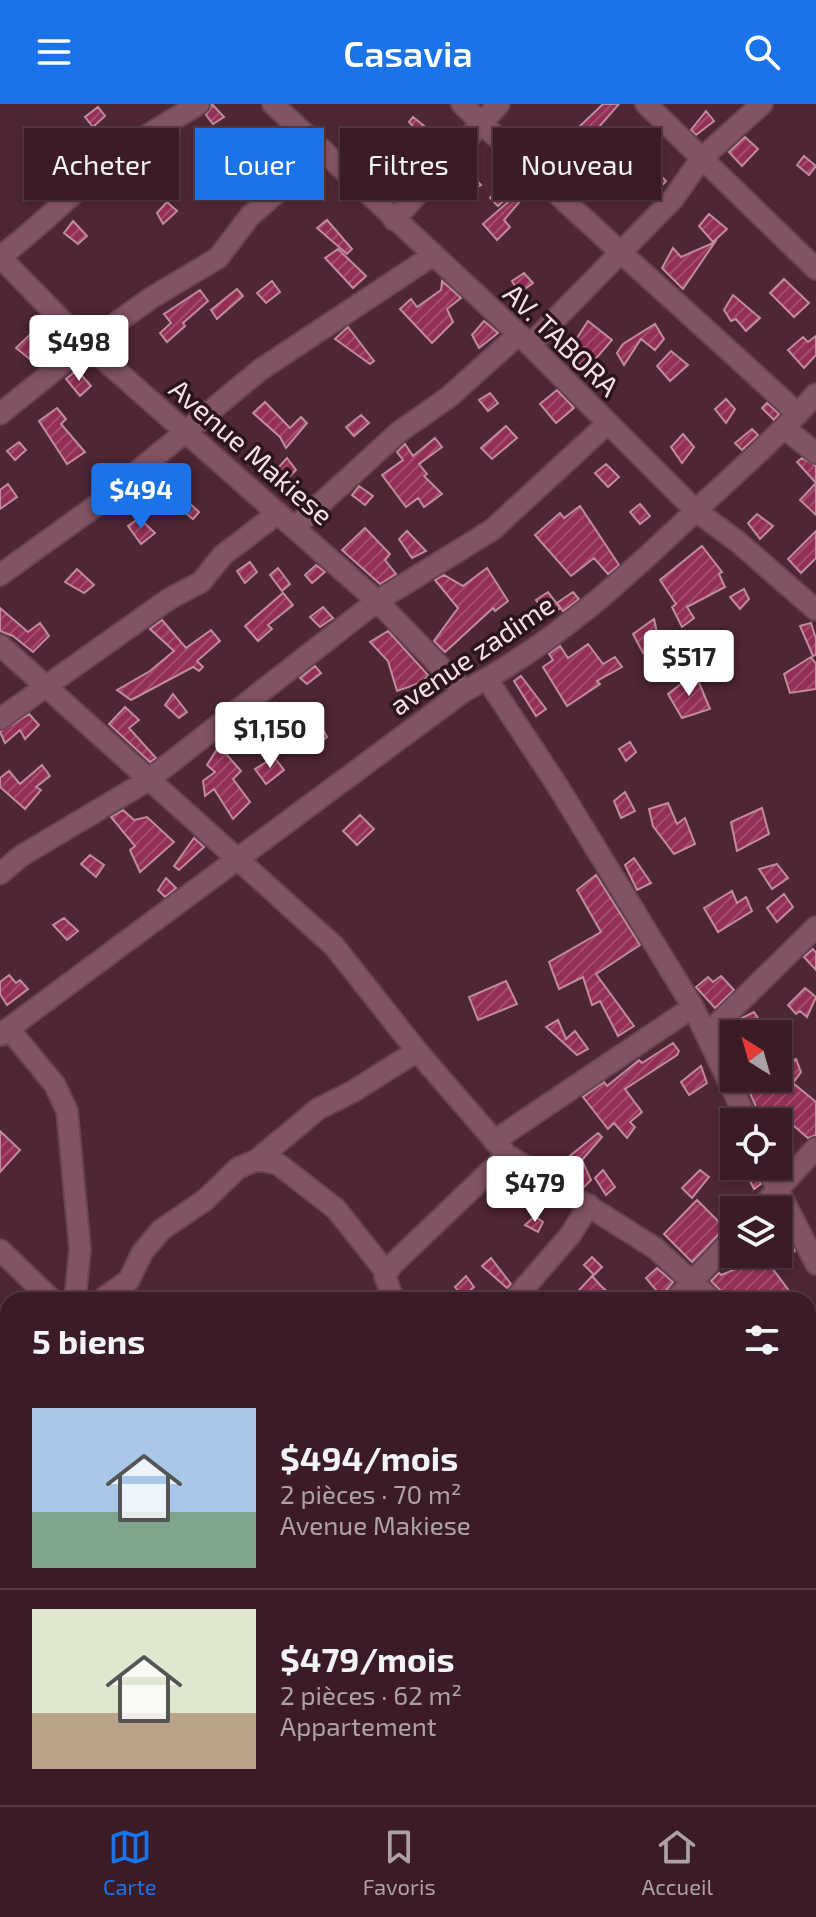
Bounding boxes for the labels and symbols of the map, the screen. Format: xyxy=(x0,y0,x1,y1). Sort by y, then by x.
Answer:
street label: AV. TABORA xyxy=(497,276,627,403)
pin: $498 xyxy=(32,315,126,383)
street label: Avenue Makiese xyxy=(163,371,340,531)
pin: $494 xyxy=(94,463,188,531)
street label: avenue zadime xyxy=(383,587,560,722)
pin: $517 xyxy=(642,630,736,698)
pin: $1,150 xyxy=(205,702,335,770)
north arrow xyxy=(720,1020,792,1092)
pin: $479 xyxy=(488,1156,582,1224)

